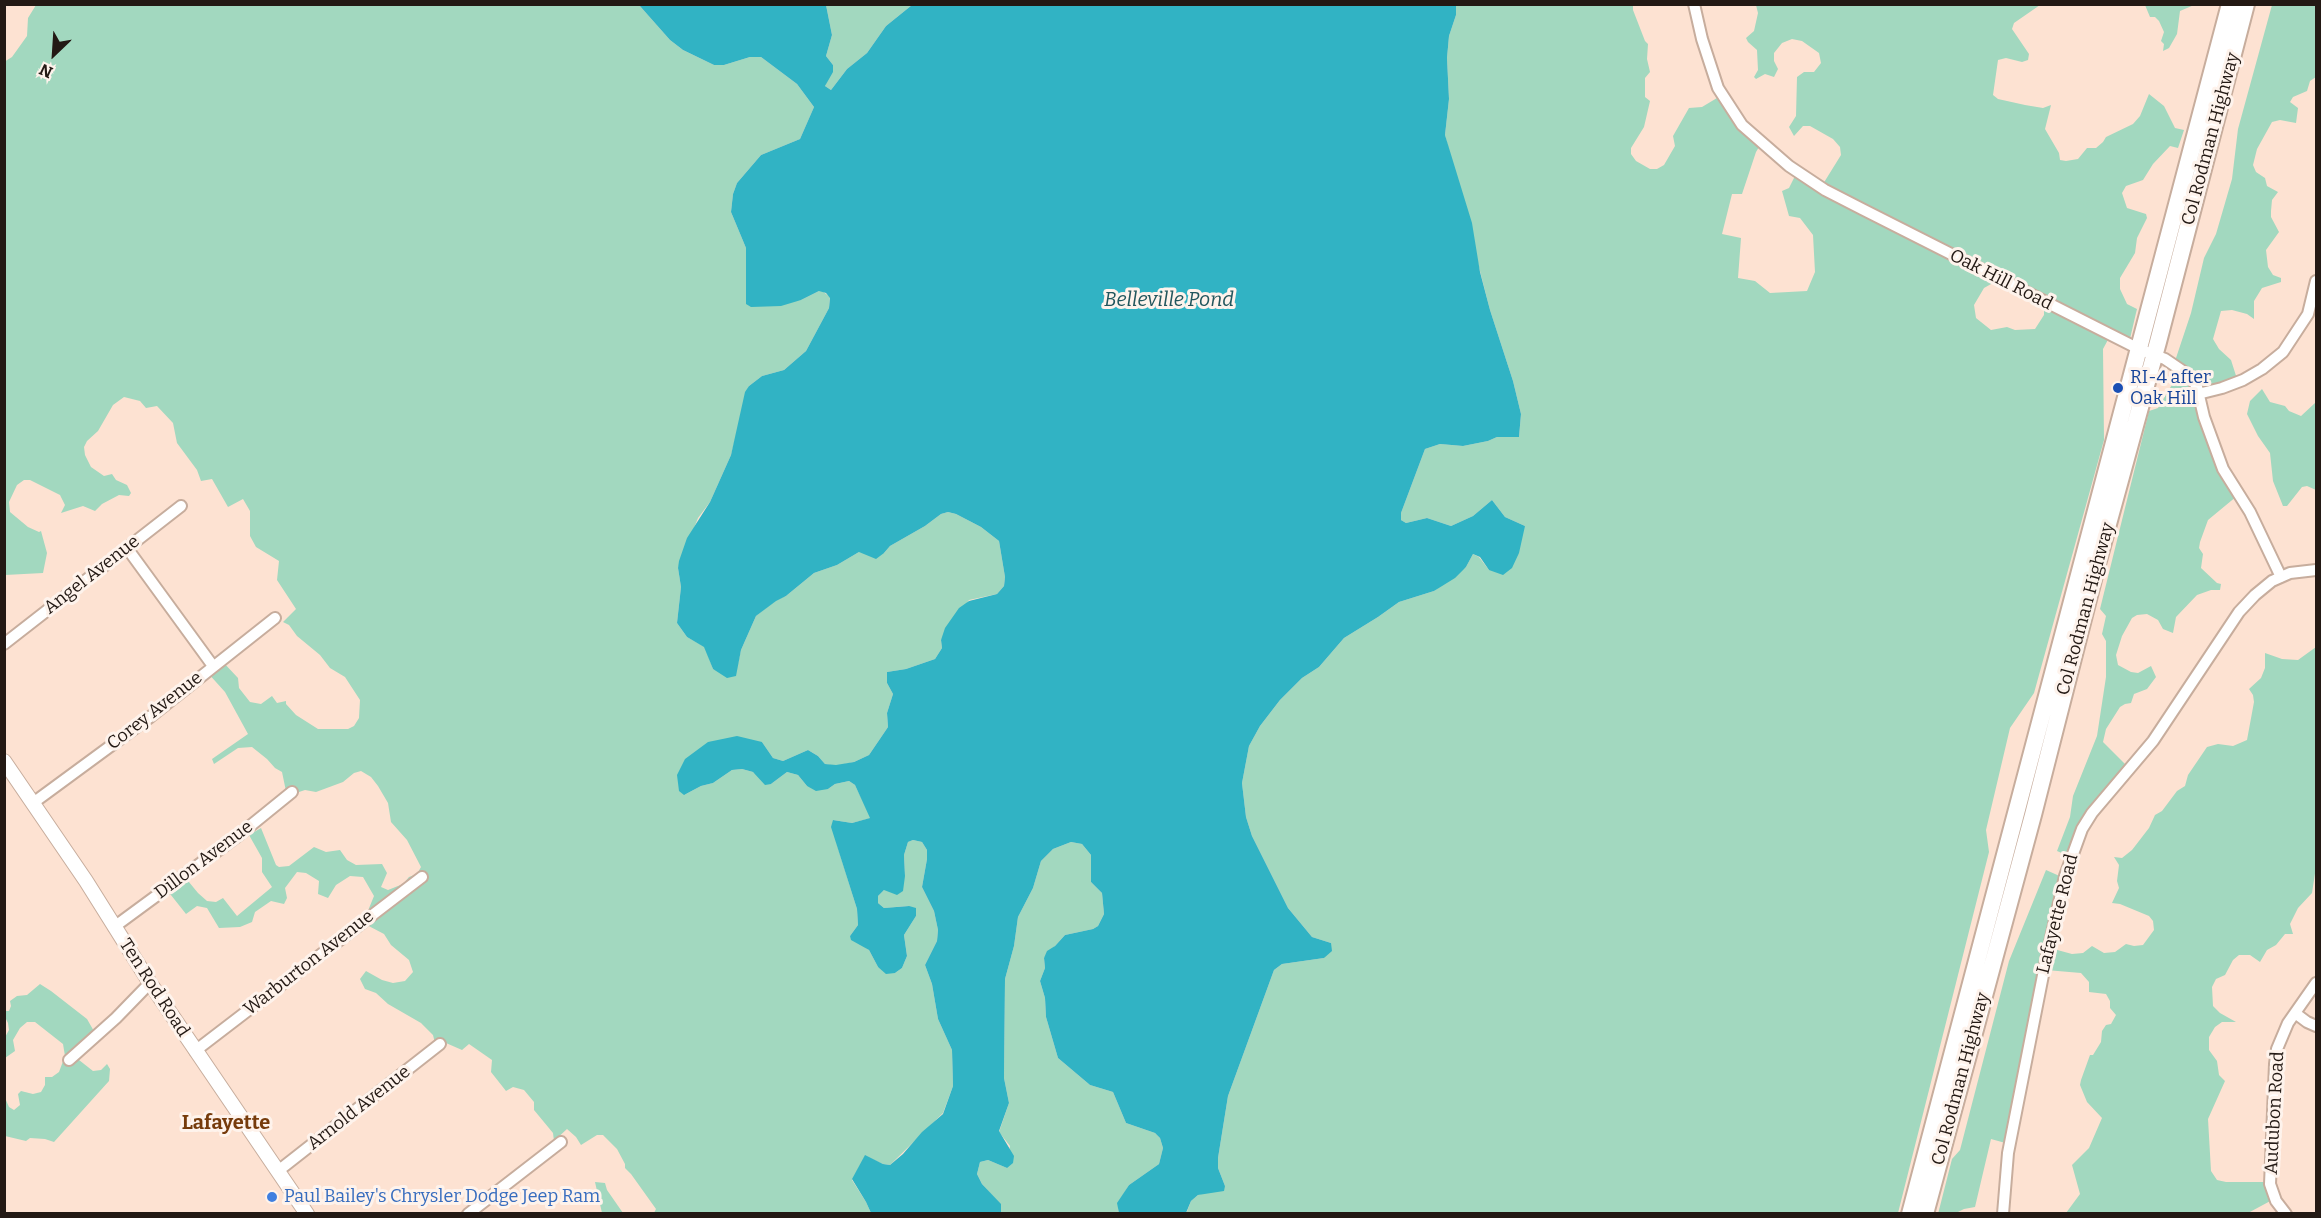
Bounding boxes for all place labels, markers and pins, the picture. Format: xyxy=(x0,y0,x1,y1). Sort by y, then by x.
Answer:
place label: RI-4 after Oak Hill xyxy=(2130,367,2211,410)
marker: RI-4 after Oak Hill xyxy=(2111,381,2125,395)
place label: Paul Bailey's Chrysler Dodge Jeep Ram xyxy=(284,1186,600,1208)
marker: Paul Bailey's Chrysler Dodge Jeep Ram xyxy=(265,1190,279,1204)

